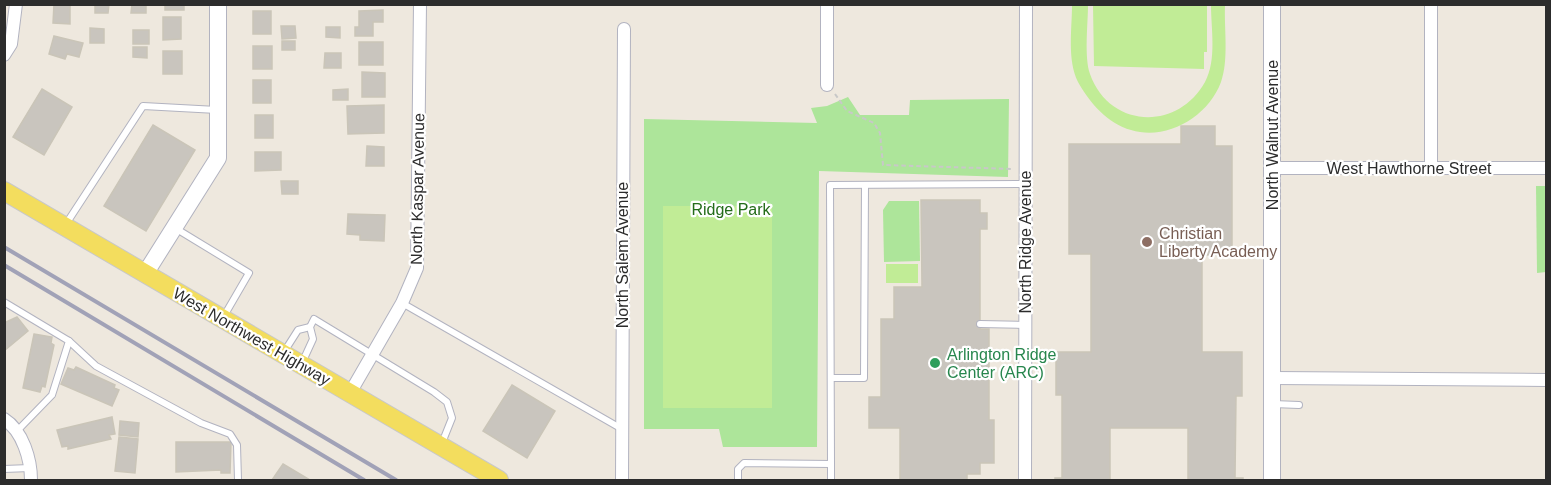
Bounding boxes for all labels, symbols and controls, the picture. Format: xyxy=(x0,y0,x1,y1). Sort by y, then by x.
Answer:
street label: North Walnut Avenue xyxy=(1264,60,1281,210)
street label: North Kaspar Avenue xyxy=(408,113,427,265)
street label: West Hawthorne Street xyxy=(1326,160,1492,177)
street label: North Ridge Avenue xyxy=(1017,170,1034,313)
street label: North Salem Avenue xyxy=(614,182,631,328)
park label: Ridge Park xyxy=(691,201,772,218)
place label: Christian Liberty Academy xyxy=(1159,225,1277,260)
marker: Christian Liberty Academy xyxy=(1140,235,1154,249)
street label: West Northwest Highway xyxy=(170,284,333,388)
place label: Arlington Ridge Center (ARC) xyxy=(947,346,1057,381)
marker: Arlington Ridge Center (ARC) xyxy=(928,356,942,370)

